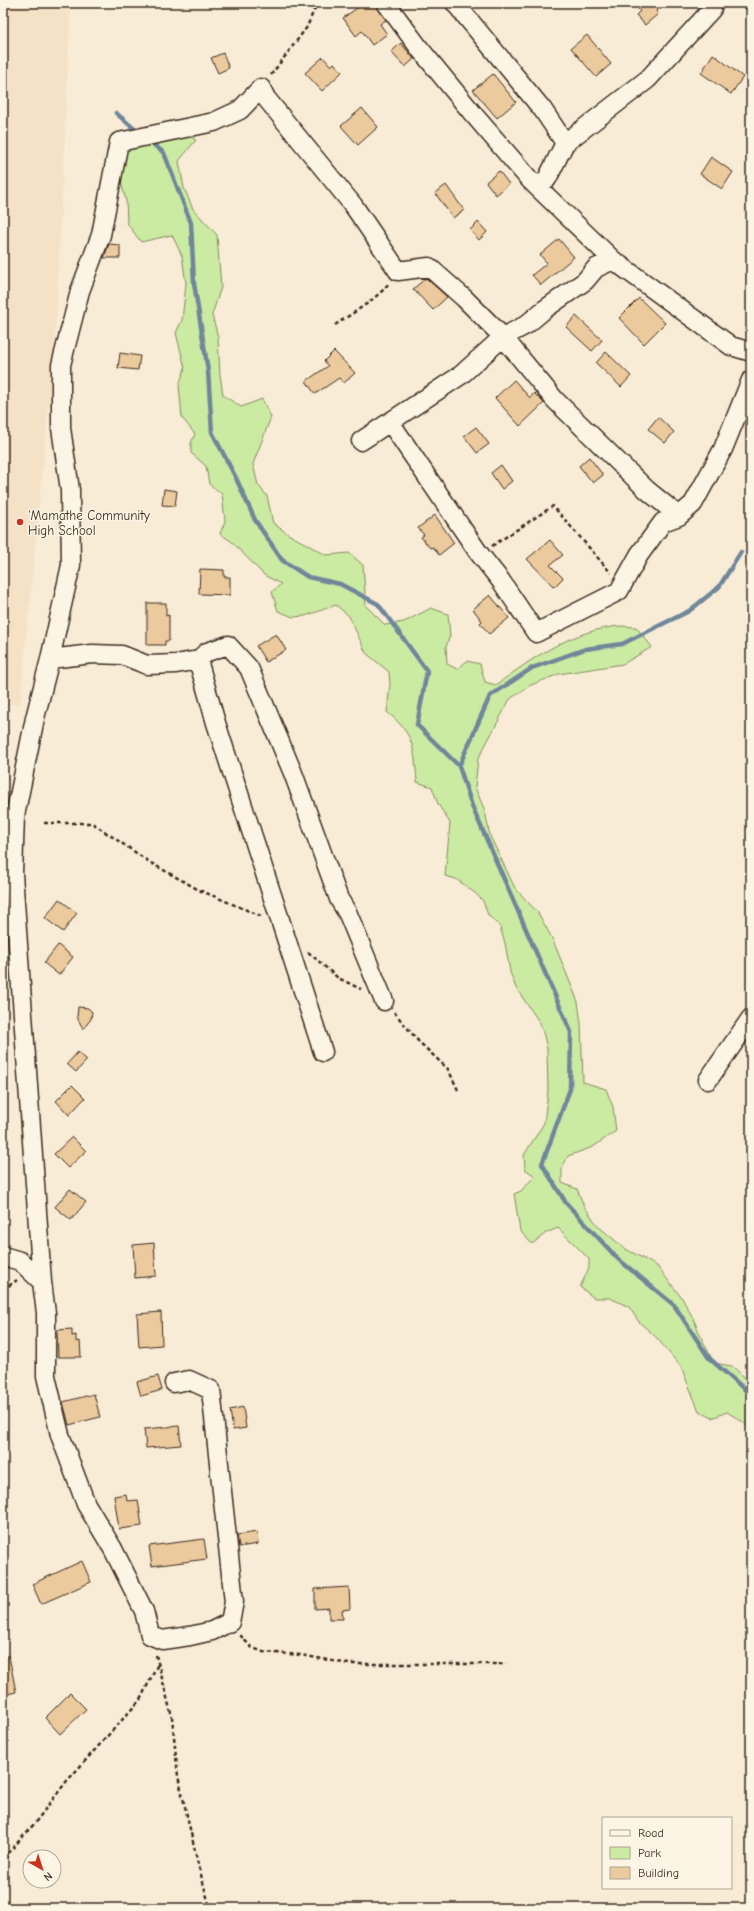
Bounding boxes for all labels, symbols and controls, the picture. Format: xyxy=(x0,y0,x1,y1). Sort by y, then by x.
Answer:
place label: 'Mamathe Community High School xyxy=(28,508,150,538)
marker: 'Mamathe Community High School xyxy=(15,517,25,527)
legend xyxy=(602,1817,732,1889)
text: Road xyxy=(638,1826,664,1840)
text: Park xyxy=(638,1846,661,1860)
north arrow xyxy=(22,1849,62,1889)
text: Building xyxy=(638,1866,679,1880)
text: N xyxy=(41,1869,55,1884)

